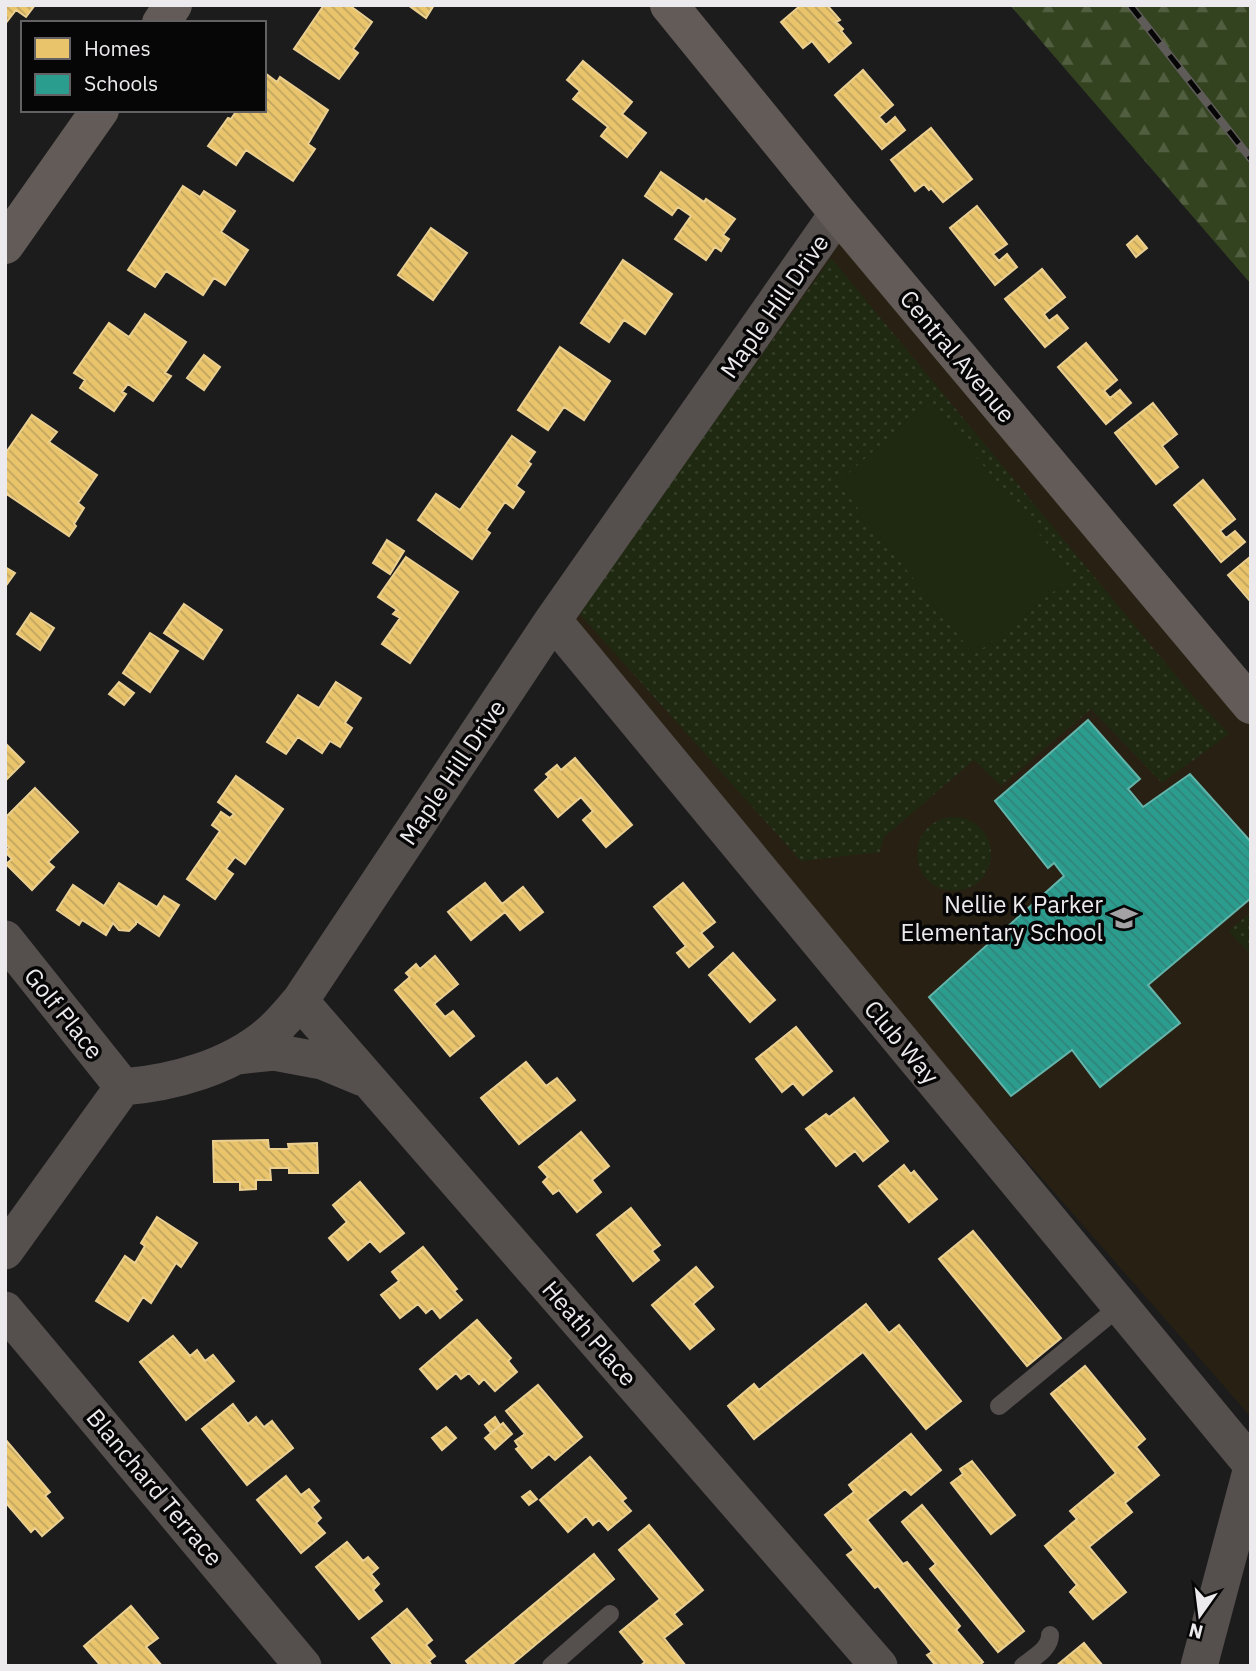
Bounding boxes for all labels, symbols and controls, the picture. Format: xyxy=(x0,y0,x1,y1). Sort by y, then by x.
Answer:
legend xyxy=(21,21,266,112)
text: Homes xyxy=(84,34,151,62)
text: Schools xyxy=(84,69,158,97)
street label: Maple Hill Drive xyxy=(712,228,836,384)
street label: Central Avenue xyxy=(893,283,1023,429)
street label: Maple Hill Drive xyxy=(392,693,512,851)
place label: Nellie K Parker Elementary School xyxy=(901,888,1103,948)
school or university icon: Nellie K Parker Elementary School xyxy=(1109,903,1139,933)
street label: Golf Place xyxy=(17,961,111,1065)
street label: Club Way xyxy=(857,993,947,1091)
street label: Heath Place xyxy=(535,1274,645,1392)
street label: Blanchard Terrace xyxy=(80,1402,230,1572)
north arrow xyxy=(1165,1580,1235,1650)
text: N xyxy=(1186,1618,1205,1645)

